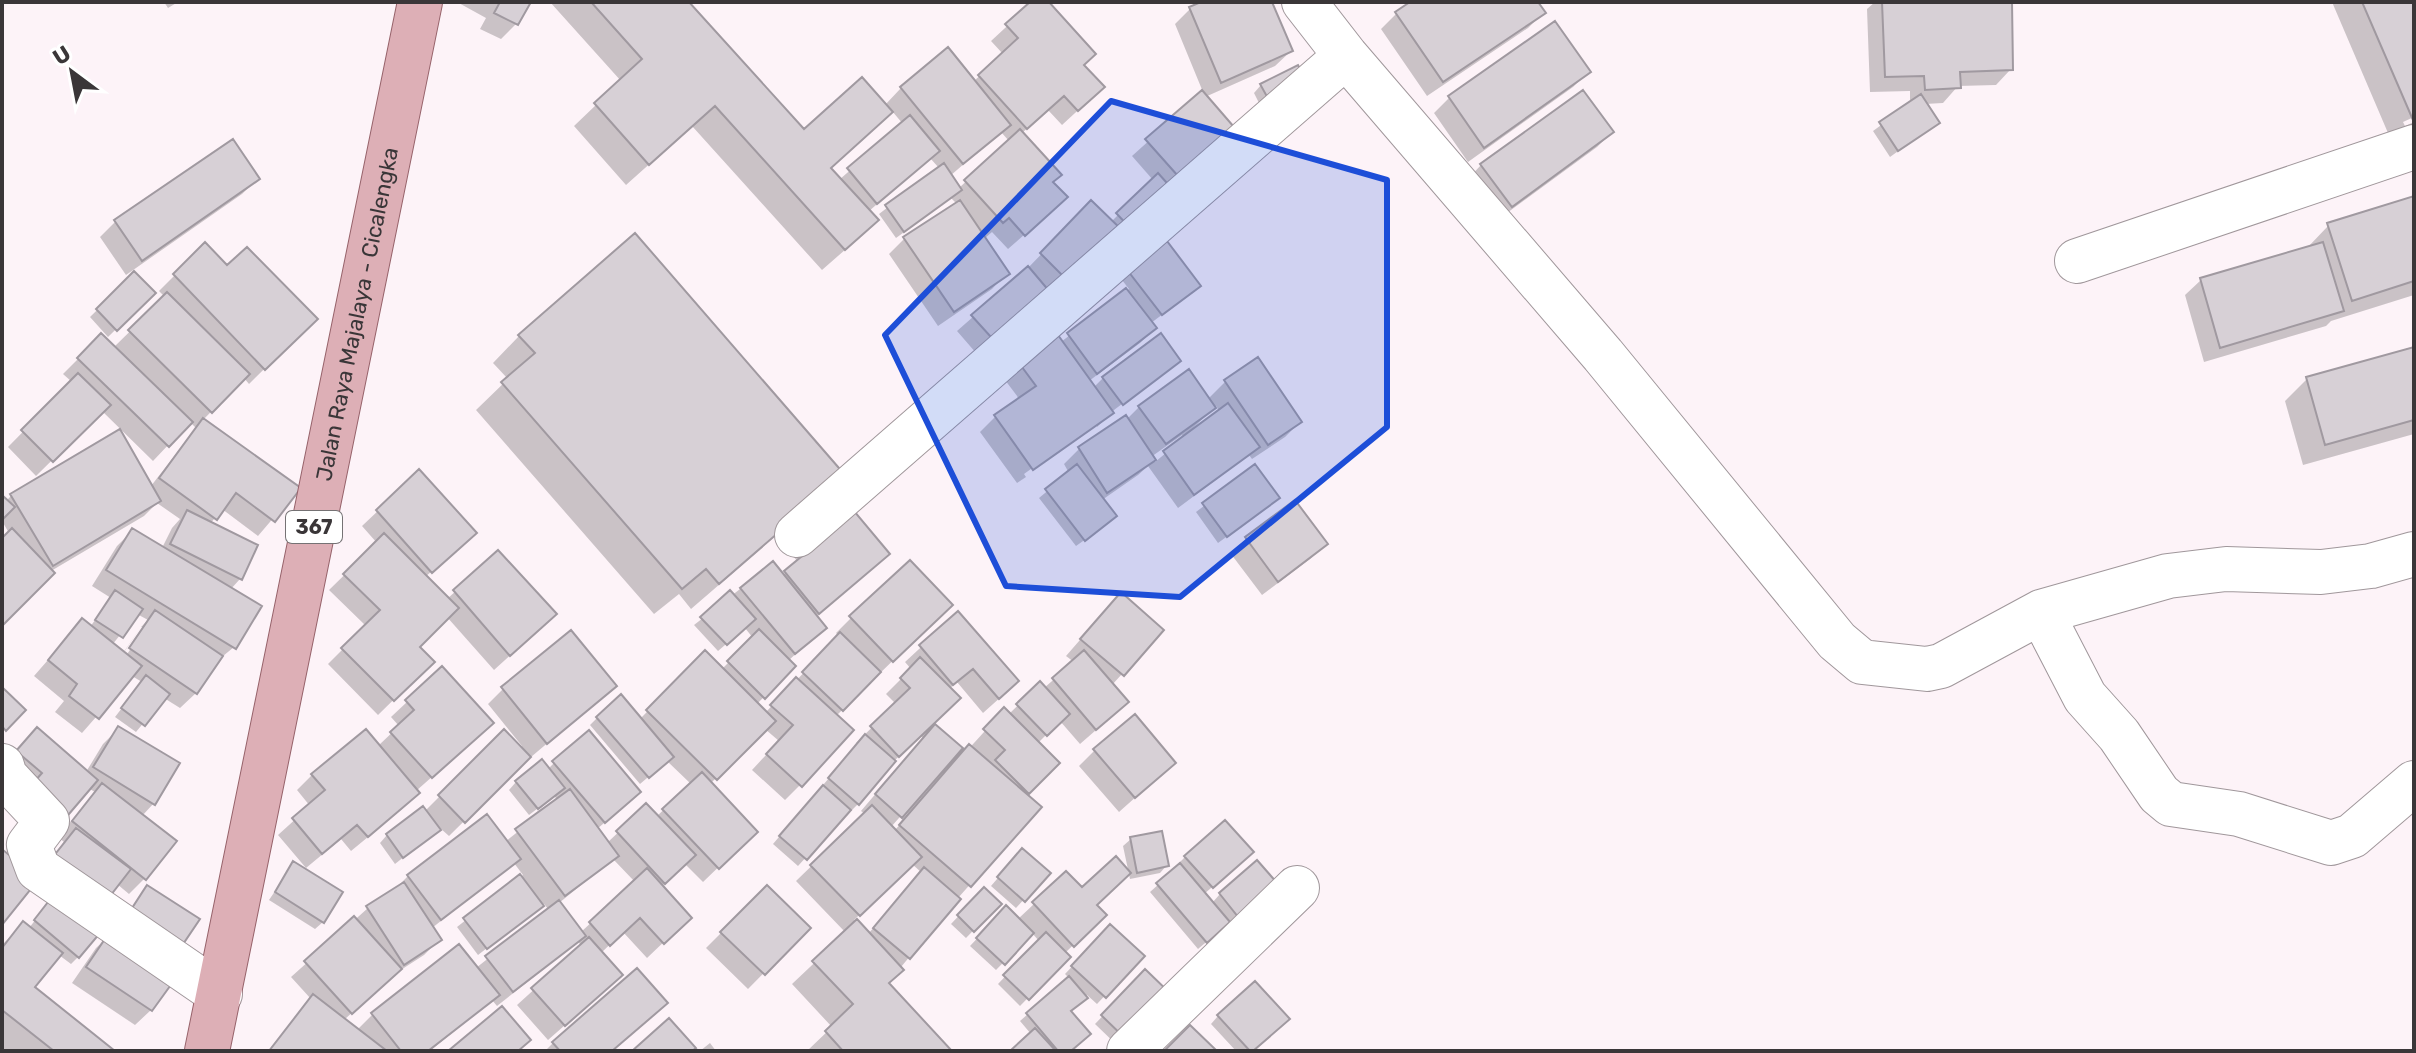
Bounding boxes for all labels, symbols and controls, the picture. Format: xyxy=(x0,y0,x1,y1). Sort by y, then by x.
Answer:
north arrow xyxy=(32,32,112,112)
text: U xyxy=(48,40,76,71)
street label: Jalan Raya Majalaya - Cicalengka xyxy=(310,145,404,483)
road number: 367 xyxy=(286,511,342,543)

